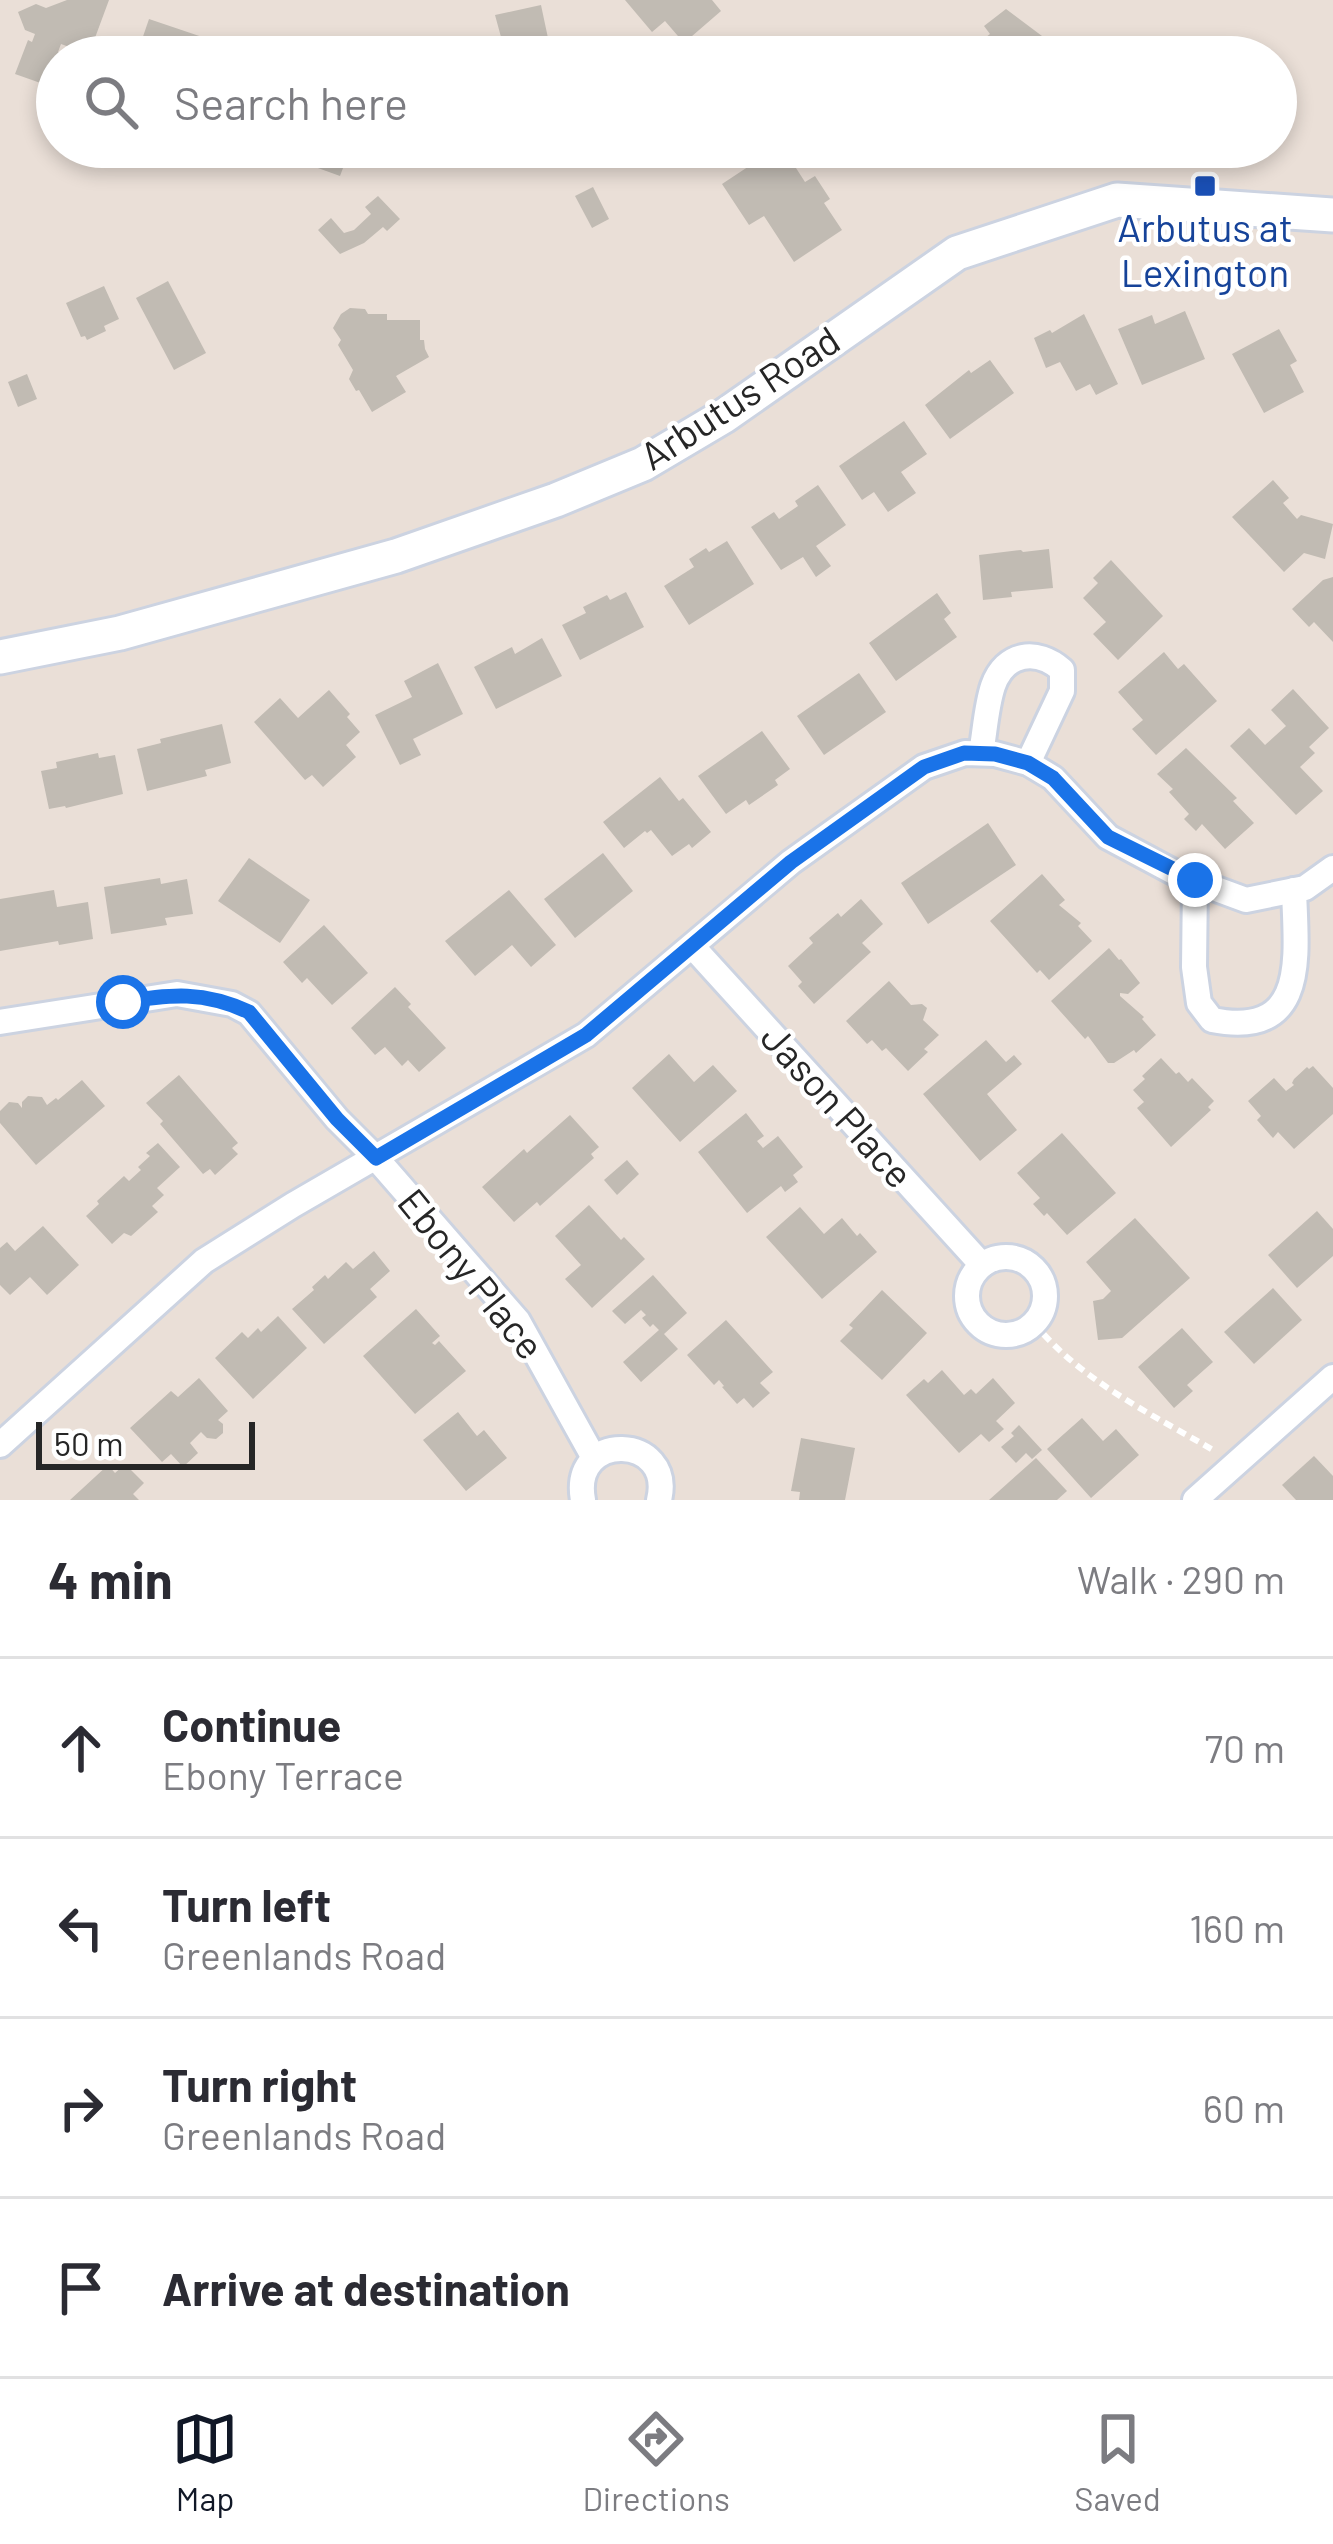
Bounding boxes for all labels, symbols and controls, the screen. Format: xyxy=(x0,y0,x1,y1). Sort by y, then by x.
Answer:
search box xyxy=(36,36,1297,168)
icon: search xyxy=(78,69,144,135)
text: Search here xyxy=(174,75,408,129)
marker: Arbutus at Lexington xyxy=(1192,173,1218,199)
place label: Arbutus at Lexington xyxy=(1117,203,1293,295)
street label: Arbutus Road xyxy=(631,315,848,479)
route end xyxy=(1168,853,1222,907)
route start xyxy=(96,975,150,1029)
street label: Jason Place xyxy=(752,1013,924,1197)
street label: Ebony Place xyxy=(389,1179,555,1368)
scale bar xyxy=(36,1416,255,1469)
text: 50 m xyxy=(54,1423,124,1463)
text: 4 min xyxy=(48,1548,173,1609)
text: Walk · 290 m xyxy=(1077,1555,1285,1602)
text: Continue xyxy=(162,1697,341,1751)
icon: ahead xyxy=(48,1715,114,1781)
text: 70 m xyxy=(1204,1724,1285,1771)
text: Ebony Terrace xyxy=(162,1751,404,1798)
text: Turn left xyxy=(162,1877,331,1931)
icon: left xyxy=(48,1895,114,1961)
text: 160 m xyxy=(1189,1904,1285,1951)
text: Greenlands Road xyxy=(162,1931,446,1978)
text: Turn right xyxy=(162,2057,357,2111)
icon: right xyxy=(48,2075,114,2141)
text: 60 m xyxy=(1203,2084,1285,2131)
text: Greenlands Road xyxy=(162,2111,446,2158)
icon: arrive xyxy=(48,2255,114,2321)
text: Arrive at destination xyxy=(162,2261,570,2315)
tab: Map xyxy=(172,2406,238,2518)
tab: Directions xyxy=(582,2406,730,2518)
tab: Saved xyxy=(1074,2406,1161,2518)

